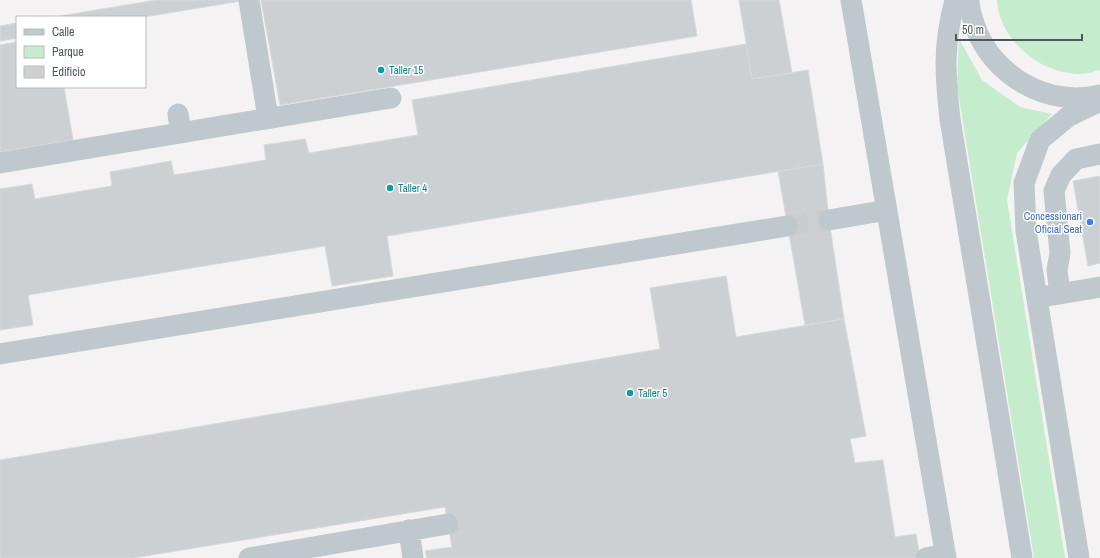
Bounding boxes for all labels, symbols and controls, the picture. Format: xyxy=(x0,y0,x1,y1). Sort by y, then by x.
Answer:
legend xyxy=(16,16,146,88)
scale bar xyxy=(956,16,1082,42)
text: 50 m xyxy=(962,22,984,38)
text: Calle xyxy=(52,24,74,40)
text: Parque xyxy=(52,44,84,60)
place label: Taller 15 xyxy=(389,63,423,77)
text: Edificio xyxy=(52,64,85,80)
marker: Taller 15 xyxy=(376,65,386,75)
place label: Taller 4 xyxy=(398,181,427,195)
marker: Taller 4 xyxy=(385,183,395,193)
place label: Concessionari Oficial Seat xyxy=(1024,209,1082,236)
marker: Concessionari Oficial Seat xyxy=(1085,217,1095,227)
place label: Taller 5 xyxy=(638,386,667,400)
marker: Taller 5 xyxy=(625,388,635,398)

